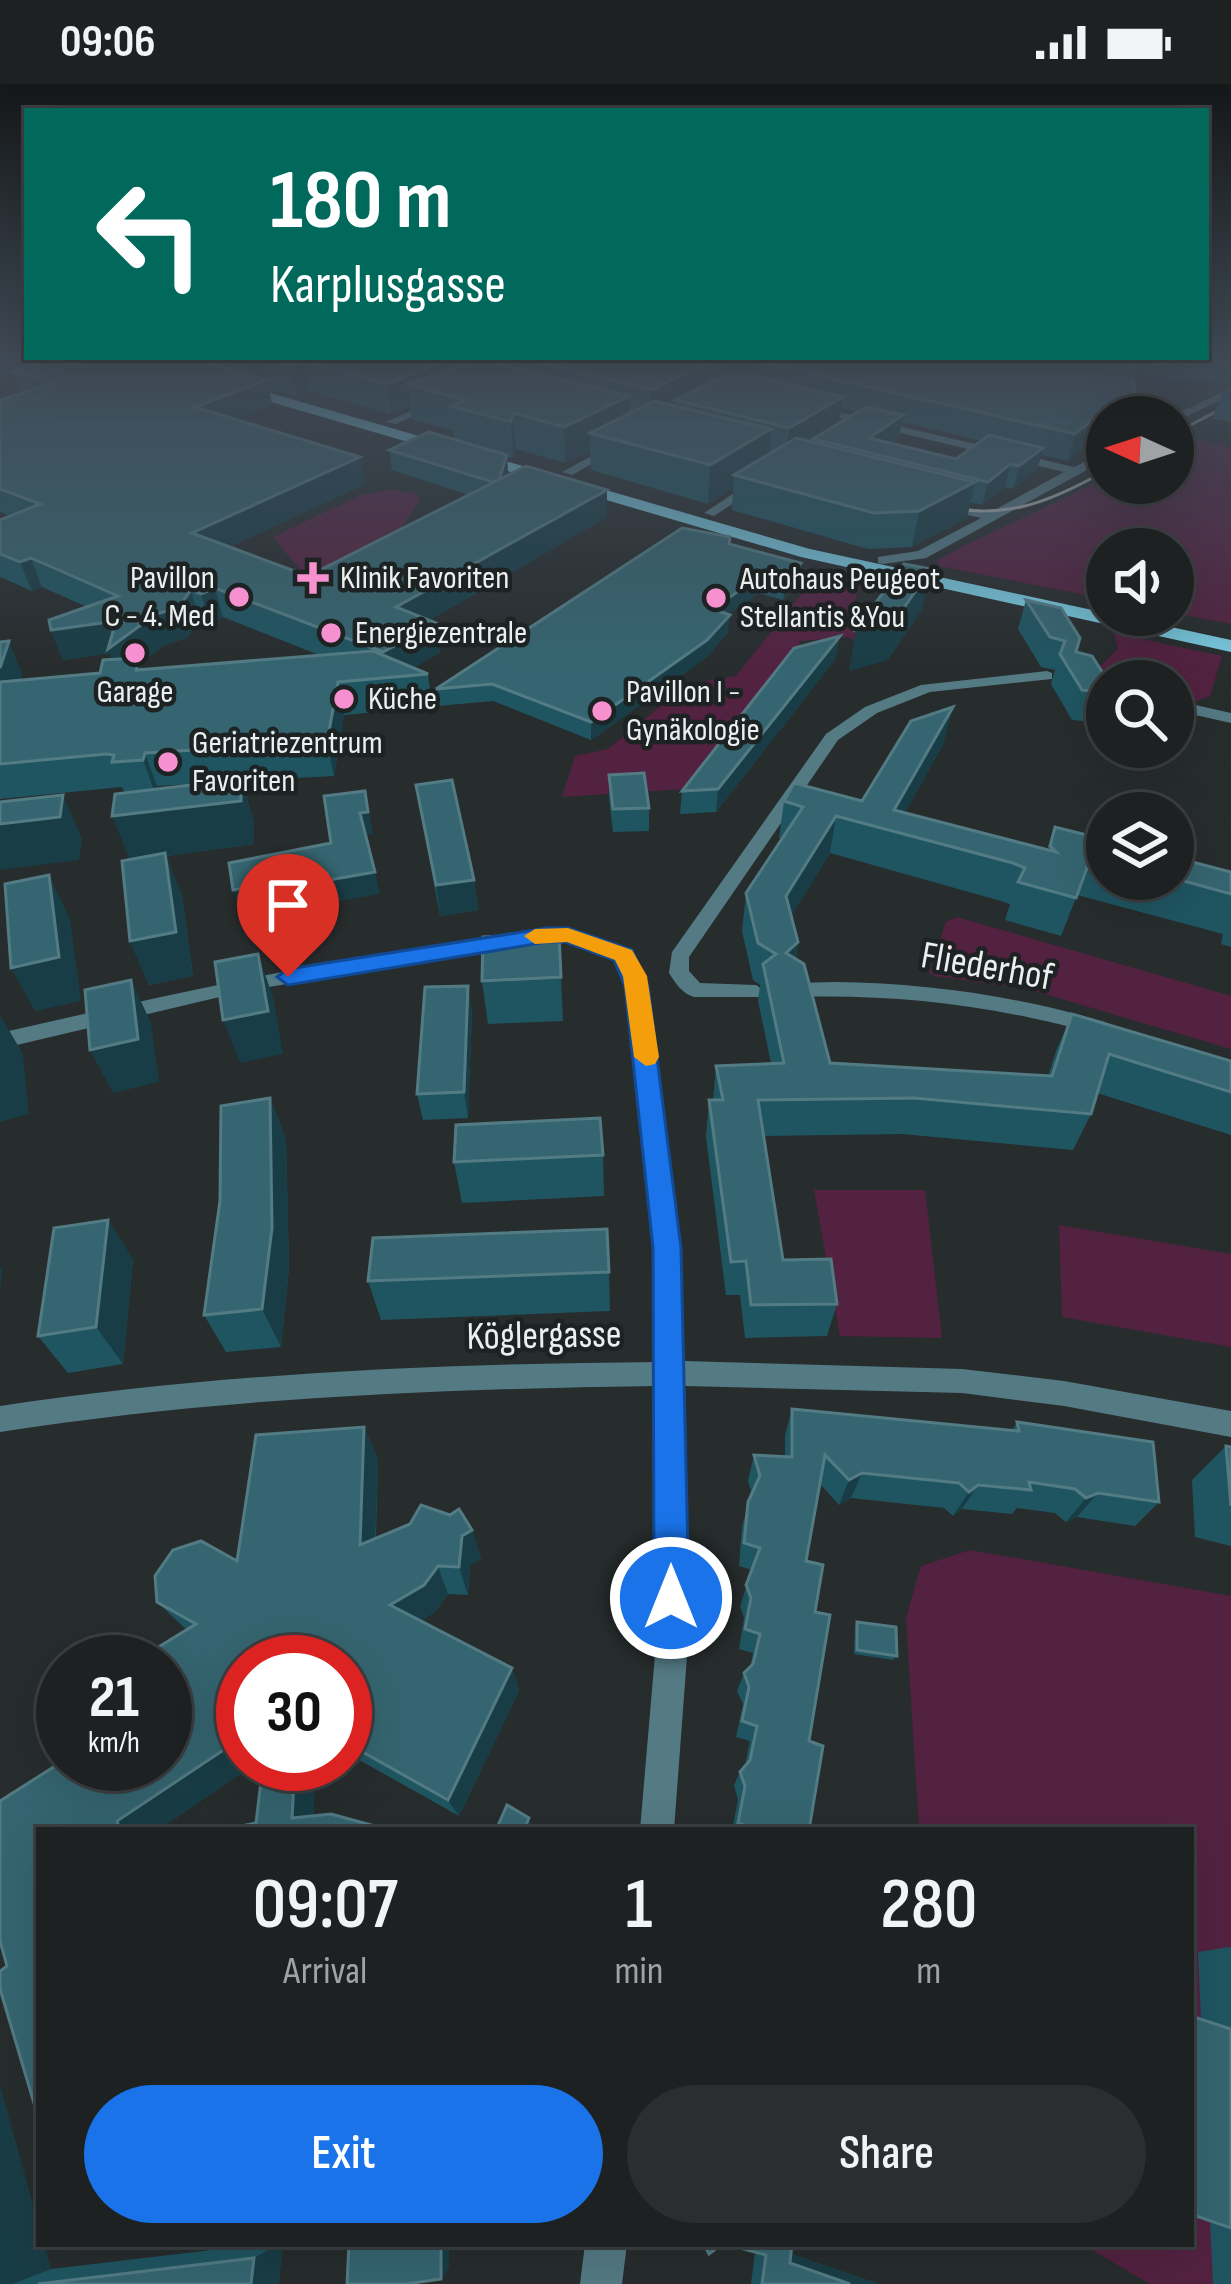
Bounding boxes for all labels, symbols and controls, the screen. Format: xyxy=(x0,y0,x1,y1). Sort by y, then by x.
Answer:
text: 09:06 xyxy=(60,15,155,70)
text: 180 m xyxy=(270,151,451,252)
icon: left xyxy=(72,156,228,312)
text: Karplusgasse xyxy=(270,253,506,318)
north arrow xyxy=(1086,396,1194,504)
map controls xyxy=(1086,396,1194,900)
button: sound xyxy=(1086,528,1194,636)
place label: Pavillon C - 4. Med xyxy=(104,558,215,636)
place label: Klinik Favoriten xyxy=(340,558,510,598)
place label: Autohaus Peugeot Stellantis &You xyxy=(739,559,940,637)
marker: Klinik Favoriten xyxy=(297,562,329,594)
marker: Pavillon C - 4. Med xyxy=(226,584,252,610)
marker: Autohaus Peugeot Stellantis &You xyxy=(703,585,729,611)
place label: Energiezentrale xyxy=(355,613,527,653)
marker: Energiezentrale xyxy=(318,620,344,646)
marker: Garage xyxy=(122,640,148,666)
button: search xyxy=(1086,660,1194,768)
place label: Garage xyxy=(97,672,173,712)
place label: Pavillon I - Gynäkologie xyxy=(626,672,760,750)
place label: Küche xyxy=(368,679,437,719)
marker: Küche xyxy=(331,686,357,712)
marker: Pavillon I - Gynäkologie xyxy=(589,698,615,724)
place label: Geriatriezentrum Favoriten xyxy=(192,723,383,801)
marker: Geriatriezentrum Favoriten xyxy=(155,749,181,775)
button: layers xyxy=(1086,792,1194,900)
pin xyxy=(237,854,339,977)
icon: arrive xyxy=(255,872,321,938)
street label: Fliederhof xyxy=(917,932,1057,1002)
street label: Köglergasse xyxy=(466,1311,622,1361)
position arrow xyxy=(608,1535,734,1661)
speed limit sign: 30 xyxy=(216,1635,372,1791)
text: 21 xyxy=(89,1662,139,1734)
text: km/h xyxy=(88,1725,140,1761)
text: 09:07 xyxy=(253,1862,398,1949)
text: 1 xyxy=(626,1862,652,1949)
text: 280 xyxy=(880,1862,977,1949)
text: Arrival xyxy=(283,1948,367,1995)
text: min xyxy=(615,1948,664,1995)
text: m xyxy=(916,1948,941,1995)
button: Exit xyxy=(84,2085,603,2223)
button: Share xyxy=(627,2085,1146,2223)

